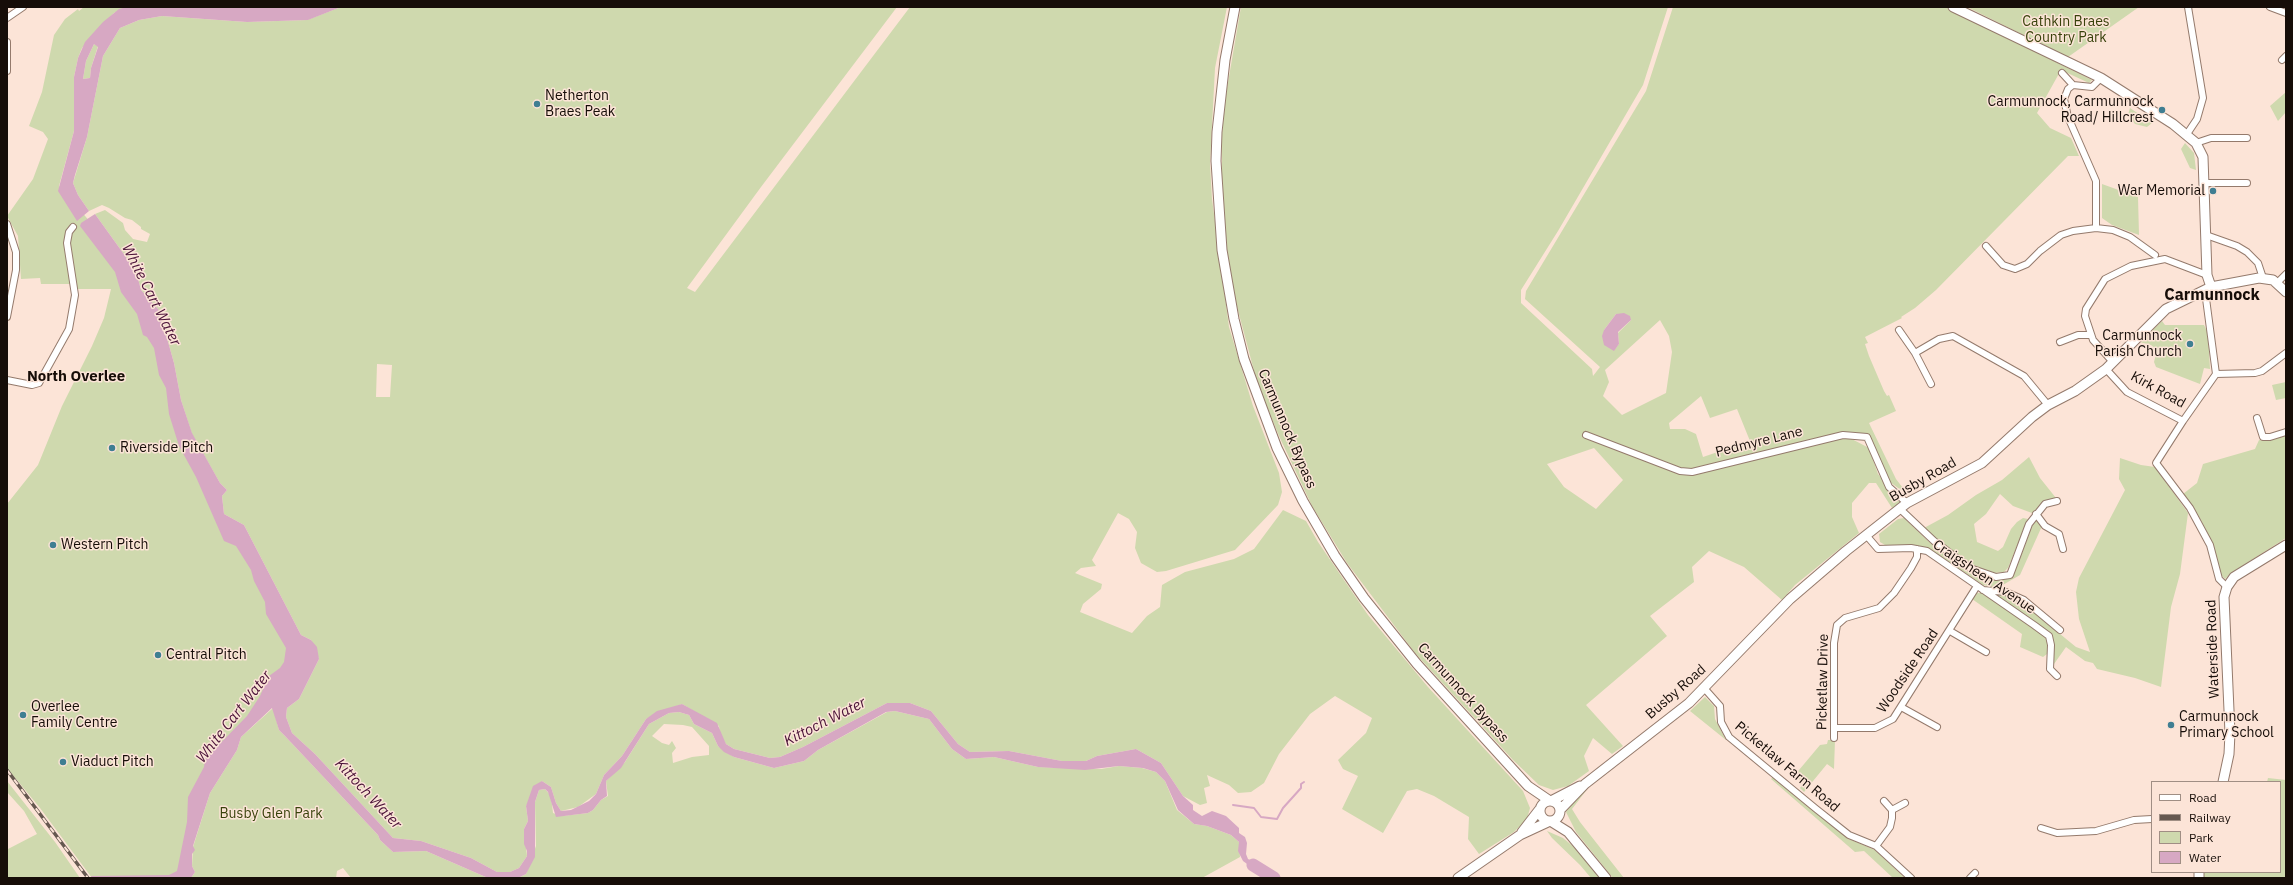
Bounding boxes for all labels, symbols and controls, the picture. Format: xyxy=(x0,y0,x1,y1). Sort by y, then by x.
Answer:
park label: Cathkin Braes Country Park xyxy=(2022,14,2110,46)
place label: Netherton Braes Peak xyxy=(545,88,615,120)
place label: Carmunnock, Carmunnock Road/ Hillcrest xyxy=(1988,94,2154,126)
marker: Netherton Braes Peak xyxy=(532,99,542,109)
marker: Carmunnock, Carmunnock Road/ Hillcrest xyxy=(2157,105,2167,115)
place label: War Memorial xyxy=(2118,183,2205,199)
marker: War Memorial xyxy=(2208,186,2218,196)
water label: White Cart Water xyxy=(118,241,184,349)
district label: Carmunnock xyxy=(2164,285,2260,305)
place label: Carmunnock Parish Church xyxy=(2095,328,2182,360)
marker: Carmunnock Parish Church xyxy=(2185,339,2195,349)
street label: Carmunnock Bypass xyxy=(1254,367,1320,491)
district label: North Overlee xyxy=(27,368,125,386)
street label: Kirk Road xyxy=(2128,368,2188,412)
street label: Pedmyre Lane xyxy=(1714,423,1804,461)
place label: Riverside Pitch xyxy=(120,440,213,456)
marker: Riverside Pitch xyxy=(107,443,117,453)
street label: Busby Road xyxy=(1887,454,1959,506)
street label: Craigsheen Avenue xyxy=(1929,536,2039,618)
place label: Western Pitch xyxy=(61,537,148,553)
marker: Western Pitch xyxy=(48,540,58,550)
street label: Waterside Road xyxy=(2203,599,2223,699)
street label: Woodside Road xyxy=(1874,626,1942,716)
street label: Picketlaw Drive xyxy=(1814,634,1832,730)
street label: Carmunnock Bypass xyxy=(1414,640,1512,746)
place label: Central Pitch xyxy=(166,647,247,663)
marker: Central Pitch xyxy=(153,650,163,660)
street label: Busby Road xyxy=(1642,661,1710,723)
water label: White Cart Water xyxy=(192,667,276,767)
water label: Kittoch Water xyxy=(781,694,869,750)
place label: Overlee Family Centre xyxy=(31,699,117,732)
place label: Carmunnock Primary School xyxy=(2179,709,2274,742)
marker: Overlee Family Centre xyxy=(18,710,28,720)
street label: Picketlaw Farm Road xyxy=(1731,718,1843,816)
marker: Carmunnock Primary School xyxy=(2166,720,2176,730)
place label: Viaduct Pitch xyxy=(71,754,154,770)
water label: Kittoch Water xyxy=(331,755,405,833)
marker: Viaduct Pitch xyxy=(58,757,68,767)
legend xyxy=(2151,781,2281,873)
text: Road xyxy=(2189,790,2217,805)
park label: Busby Glen Park xyxy=(219,806,323,822)
text: Railway xyxy=(2189,810,2231,825)
text: Park xyxy=(2189,830,2213,845)
text: Water xyxy=(2189,850,2221,865)

